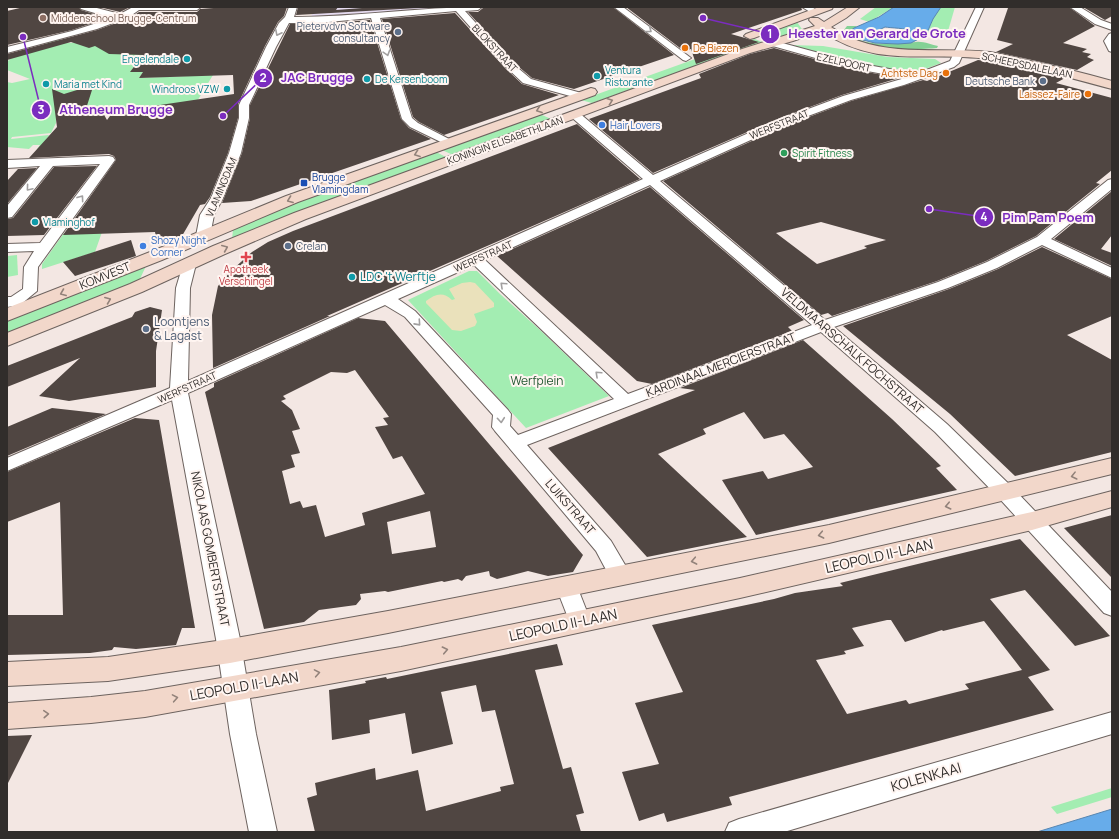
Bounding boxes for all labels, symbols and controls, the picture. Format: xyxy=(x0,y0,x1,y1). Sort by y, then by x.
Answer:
place label: Middenschool Brugge-Centrum xyxy=(51,11,197,25)
marker: Middenschool Brugge-Centrum xyxy=(38,13,48,23)
place label: Pietervdvn Software consultancy xyxy=(297,19,391,45)
street label: BLOKSTRAAT xyxy=(469,21,521,75)
callout: Heester van Gerard de Grote xyxy=(760,21,973,46)
text: Heester van Gerard de Grote xyxy=(788,24,966,42)
one-way arrow xyxy=(645,25,652,33)
text: 1 xyxy=(767,25,773,42)
marker: Pietervdvn Software consultancy xyxy=(393,27,403,37)
one-way arrow xyxy=(275,29,283,37)
place label: De Biezen xyxy=(693,41,738,55)
marker: De Biezen xyxy=(680,43,690,53)
one-way arrow xyxy=(382,49,390,56)
street label: EZELPOORT xyxy=(815,49,873,75)
street label: SCHEEPSDALELAAN xyxy=(980,49,1074,81)
place label: Engelendale xyxy=(122,52,179,66)
marker: Engelendale xyxy=(182,54,192,64)
place label: Ventura Ristorante xyxy=(605,63,653,89)
callout: JAC Brugge xyxy=(253,65,361,90)
place label: Achtste Dag xyxy=(881,66,938,80)
text: JAC Brugge xyxy=(281,68,353,86)
marker: Achtste Dag xyxy=(941,68,951,78)
text: 2 xyxy=(259,69,267,86)
marker: Ventura Ristorante xyxy=(592,71,602,81)
place label: De Kersenboom xyxy=(375,72,447,86)
marker: De Kersenboom xyxy=(362,74,372,84)
place label: Deutsche Bank xyxy=(965,74,1036,88)
marker: Deutsche Bank xyxy=(1038,76,1048,86)
place label: Maria met Kind xyxy=(54,77,122,91)
marker: Maria met Kind xyxy=(41,79,51,89)
place label: Windroos VZW xyxy=(152,82,220,96)
marker: Windroos VZW xyxy=(222,84,232,94)
place label: Laissez-Faire xyxy=(1019,87,1080,101)
marker: Laissez-Faire xyxy=(1083,89,1093,99)
callout: Atheneum Brugge xyxy=(31,97,181,122)
one-way arrow xyxy=(607,97,614,106)
text: Atheneum Brugge xyxy=(59,100,173,118)
text: 3 xyxy=(38,101,45,118)
one-way arrow xyxy=(536,106,543,114)
street label: WERFSTRAAT xyxy=(747,106,811,142)
street label: KONINGIN ELISABETHLAAN xyxy=(445,112,565,168)
place label: Hair Lovers xyxy=(610,118,661,132)
marker: Hair Lovers xyxy=(597,120,607,130)
place label: Spirit Fitness xyxy=(792,146,852,160)
marker: Spirit Fitness xyxy=(779,148,789,158)
one-way arrow xyxy=(413,149,420,158)
street label: VLAMINGDAM xyxy=(202,155,240,219)
place label: Brugge Vlamingdam xyxy=(312,170,368,196)
marker: Brugge Vlamingdam xyxy=(299,178,309,188)
one-way arrow xyxy=(26,183,33,190)
one-way arrow xyxy=(76,195,83,202)
one-way arrow xyxy=(286,196,293,204)
callout: Pim Pam Poem xyxy=(974,205,1101,230)
text: 4 xyxy=(980,208,988,225)
text: Pim Pam Poem xyxy=(1002,208,1094,226)
place label: Vlaminghof xyxy=(43,215,95,229)
marker: Vlaminghof xyxy=(30,217,40,227)
place label: Shozy Night Corner xyxy=(151,233,206,259)
street label: WERFSTRAAT xyxy=(451,237,515,275)
place label: Crelan xyxy=(296,239,326,253)
marker: Shozy Night Corner xyxy=(138,241,148,251)
marker: Crelan xyxy=(283,241,293,251)
one-way arrow xyxy=(220,245,228,253)
marker: Apotheek Verschingel xyxy=(241,252,251,262)
street label: KOMVEST xyxy=(77,257,134,293)
place label: Apotheek Verschingel xyxy=(219,262,273,288)
place label: LDC 't Werftje xyxy=(360,268,436,285)
marker: LDC 't Werftje xyxy=(347,272,357,282)
one-way arrow xyxy=(500,282,508,290)
street label: VELDMAARSCHALK FOCHSTRAAT xyxy=(777,284,928,418)
one-way arrow xyxy=(59,288,67,296)
one-way arrow xyxy=(105,296,112,304)
place label: Loontjens & Lagast xyxy=(154,313,210,344)
one-way arrow xyxy=(413,318,420,326)
marker: Loontjens & Lagast xyxy=(141,324,151,334)
street label: KARDINAAL MERCIERSTRAAT xyxy=(643,328,799,401)
street label: WERFSTRAAT xyxy=(155,368,219,406)
one-way arrow xyxy=(595,371,603,379)
park label: Werfplein xyxy=(511,372,563,389)
one-way arrow xyxy=(497,417,506,423)
street label: NIKOLAAS GOMBERTSTRAAT xyxy=(187,470,234,629)
one-way arrow xyxy=(1071,471,1077,479)
street label: LUIKSTRAAT xyxy=(542,475,600,539)
one-way arrow xyxy=(944,501,951,509)
one-way arrow xyxy=(818,531,824,539)
street label: LEOPOLD II-LAAN xyxy=(823,534,935,577)
one-way arrow xyxy=(690,556,697,564)
street label: LEOPOLD II-LAAN xyxy=(507,604,619,645)
one-way arrow xyxy=(441,646,448,655)
street label: LEOPOLD II-LAAN xyxy=(188,667,300,704)
one-way arrow xyxy=(314,670,320,678)
one-way arrow xyxy=(172,695,178,703)
one-way arrow xyxy=(43,709,49,718)
street label: KOLENKAAI xyxy=(888,757,963,796)

